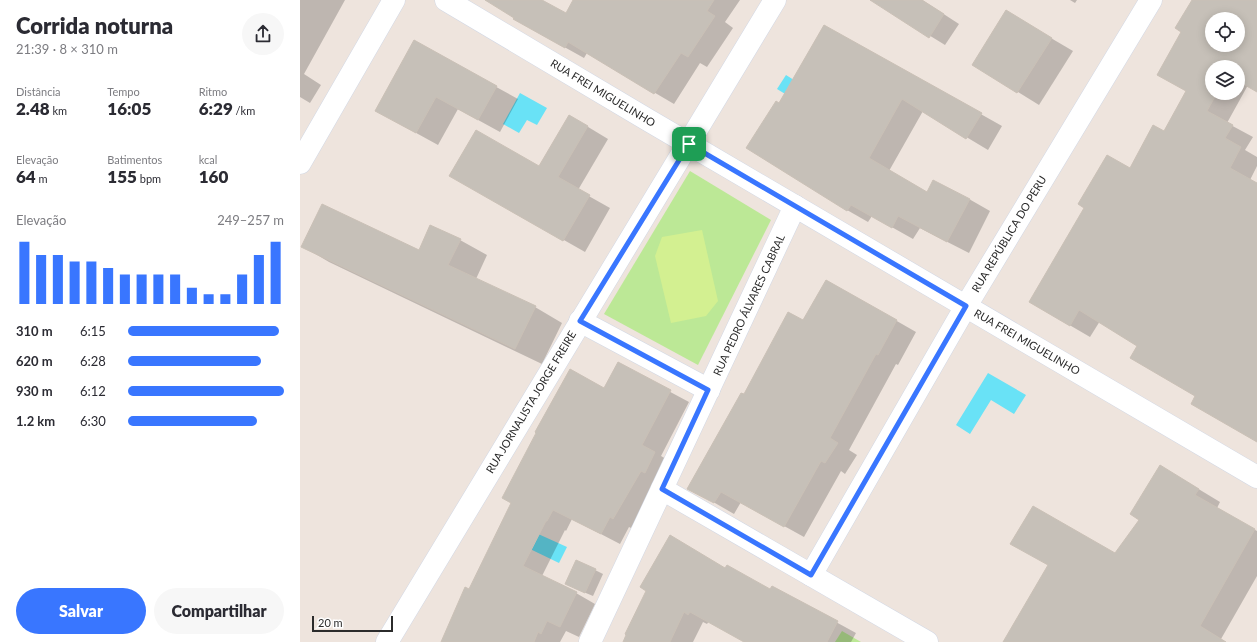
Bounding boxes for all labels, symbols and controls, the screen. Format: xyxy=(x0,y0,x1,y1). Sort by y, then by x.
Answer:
text: Corrida noturna xyxy=(16,12,173,39)
map controls xyxy=(1205,12,1245,100)
button: locate xyxy=(1205,12,1245,52)
button: share xyxy=(242,13,284,55)
text: 21:39 · 8 × 310 m xyxy=(16,41,118,57)
street label: RUA FREI MIGUELINHO xyxy=(548,56,658,129)
button: layers xyxy=(1205,60,1245,100)
text: Distância xyxy=(16,85,61,98)
text: Tempo xyxy=(107,85,140,98)
text: Ritmo xyxy=(199,85,227,98)
text: 2.48 xyxy=(16,98,50,119)
text: 16:05 xyxy=(107,98,151,119)
text: 6:29 xyxy=(199,98,233,119)
text: km xyxy=(50,104,67,117)
text: /km xyxy=(233,104,255,117)
pin xyxy=(672,127,706,161)
icon: arrive xyxy=(678,133,700,155)
text: Elevação xyxy=(16,153,59,166)
text: Batimentos xyxy=(107,153,162,166)
text: kcal xyxy=(199,153,217,166)
text: 64 xyxy=(16,166,36,187)
text: 155 xyxy=(107,166,137,187)
text: 160 xyxy=(199,166,228,187)
text: m xyxy=(36,172,48,185)
text: bpm xyxy=(137,172,161,185)
street label: RUA REPÚBLICA DO PERU xyxy=(969,173,1049,294)
text: Elevação xyxy=(16,212,66,228)
text: 249–257 m xyxy=(217,212,284,228)
street label: RUA PEDRO ÁLVARES CABRAL xyxy=(710,232,787,378)
street label: RUA FREI MIGUELINHO xyxy=(972,306,1083,377)
text: 310 m xyxy=(16,323,53,339)
text: 6:15 xyxy=(80,323,106,339)
street label: RUA JORNALISTA JORGE FREIRE xyxy=(483,328,578,475)
text: 620 m xyxy=(16,353,53,369)
text: 6:28 xyxy=(80,353,106,369)
text: 930 m xyxy=(16,383,53,399)
text: 6:12 xyxy=(80,383,106,399)
text: 1.2 km xyxy=(16,413,55,429)
text: 6:30 xyxy=(80,413,106,429)
button: Salvar xyxy=(16,588,146,634)
button: Compartilhar xyxy=(154,588,284,634)
scale bar xyxy=(312,614,393,633)
text: 20 m xyxy=(318,616,343,629)

